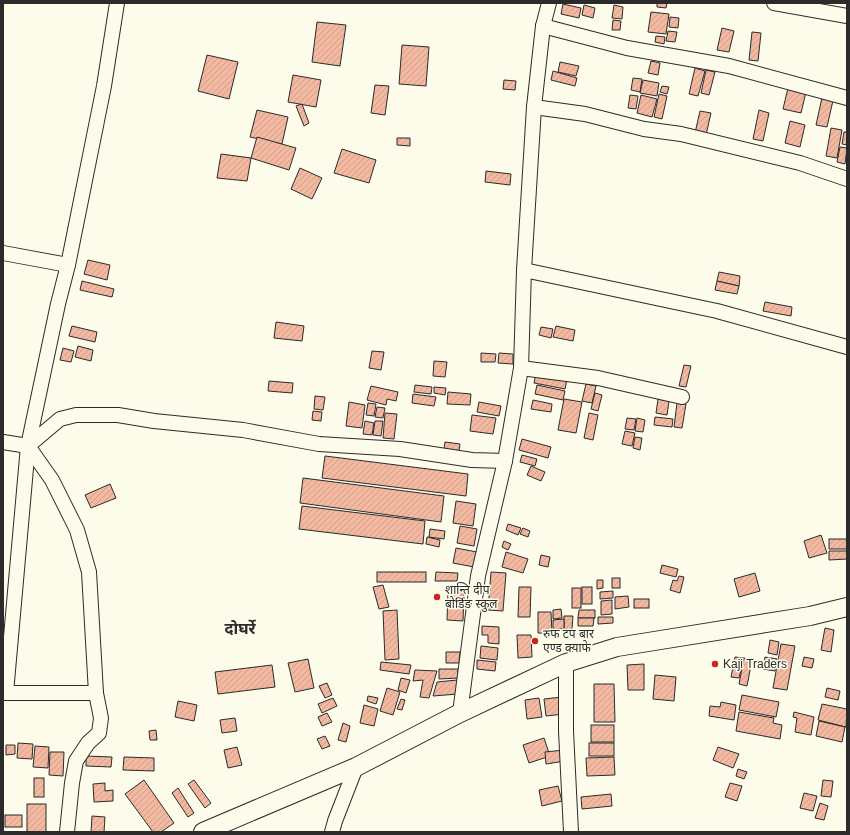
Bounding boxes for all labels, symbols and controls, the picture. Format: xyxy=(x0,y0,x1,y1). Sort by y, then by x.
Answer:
place label: शान्ति दीप बोर्डिङ स्कुल xyxy=(445,582,498,612)
marker: शान्ति दीप बोर्डिङ स्कुल xyxy=(432,592,442,602)
district label: दोघर्रे xyxy=(224,619,257,637)
place label: रुफ टप बार एण्ड क्याफे xyxy=(543,627,595,655)
marker: रुफ टप बार एण्ड क्याफे xyxy=(530,636,540,646)
place label: Kaji Traders xyxy=(723,657,787,671)
marker: Kaji Traders xyxy=(710,659,720,669)

